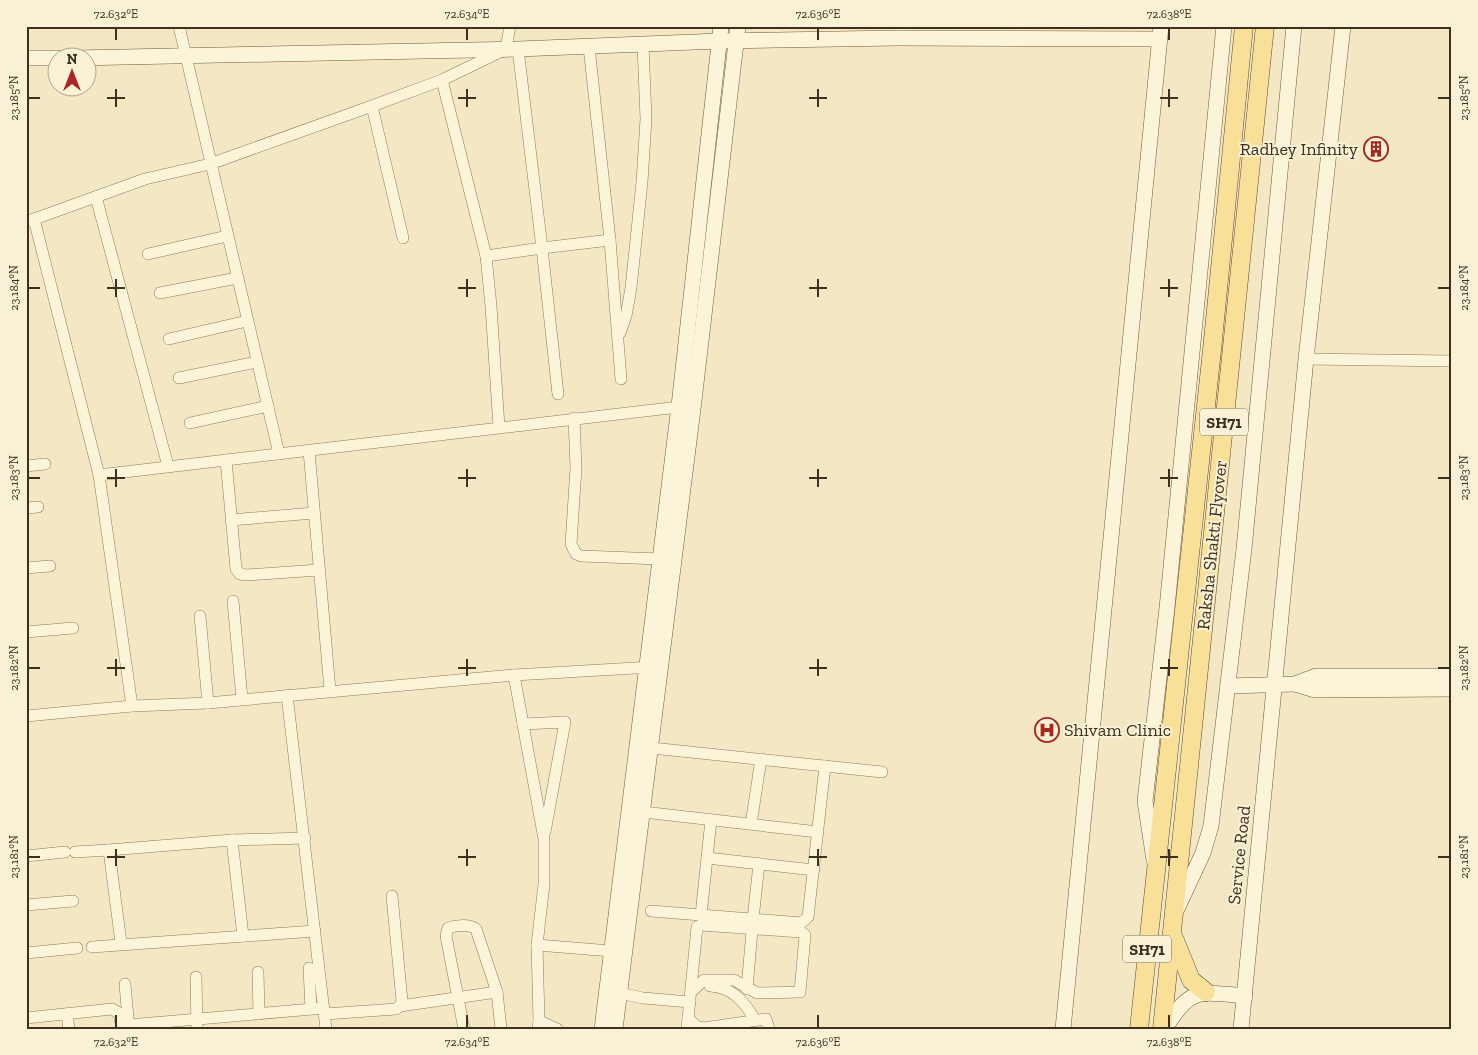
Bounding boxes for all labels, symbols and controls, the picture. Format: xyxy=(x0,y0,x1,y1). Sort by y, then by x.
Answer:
text: 72.632°E xyxy=(94,7,138,21)
text: 72.634°E xyxy=(445,7,489,21)
text: 72.636°E xyxy=(796,7,840,21)
text: 72.638°E xyxy=(1147,7,1191,21)
north arrow xyxy=(48,48,98,98)
text: N xyxy=(67,51,78,68)
text: 23.185°N xyxy=(7,75,21,121)
text: 23.185°N xyxy=(1457,75,1471,121)
building icon: Radhey Infinity xyxy=(1363,136,1389,162)
place label: Radhey Infinity xyxy=(1240,138,1359,160)
text: 23.184°N xyxy=(7,265,21,311)
text: 23.184°N xyxy=(1457,265,1471,311)
road number: SH71 xyxy=(1200,408,1248,436)
text: 23.183°N xyxy=(7,455,21,501)
text: 23.183°N xyxy=(1457,455,1471,501)
street label: Raksha Shakti Flyover xyxy=(1192,459,1232,631)
text: 23.182°N xyxy=(7,645,21,691)
text: 23.182°N xyxy=(1457,645,1471,691)
hospital icon: Shivam Clinic xyxy=(1034,717,1060,743)
place label: Shivam Clinic xyxy=(1064,719,1171,741)
street label: Service Road xyxy=(1223,804,1255,906)
text: 23.181°N xyxy=(7,835,21,879)
text: 23.181°N xyxy=(1457,835,1471,879)
road number: SH71 xyxy=(1123,936,1171,962)
text: 72.632°E xyxy=(94,1035,138,1049)
text: 72.634°E xyxy=(445,1035,489,1049)
text: 72.636°E xyxy=(796,1035,840,1049)
text: 72.638°E xyxy=(1147,1035,1191,1049)

